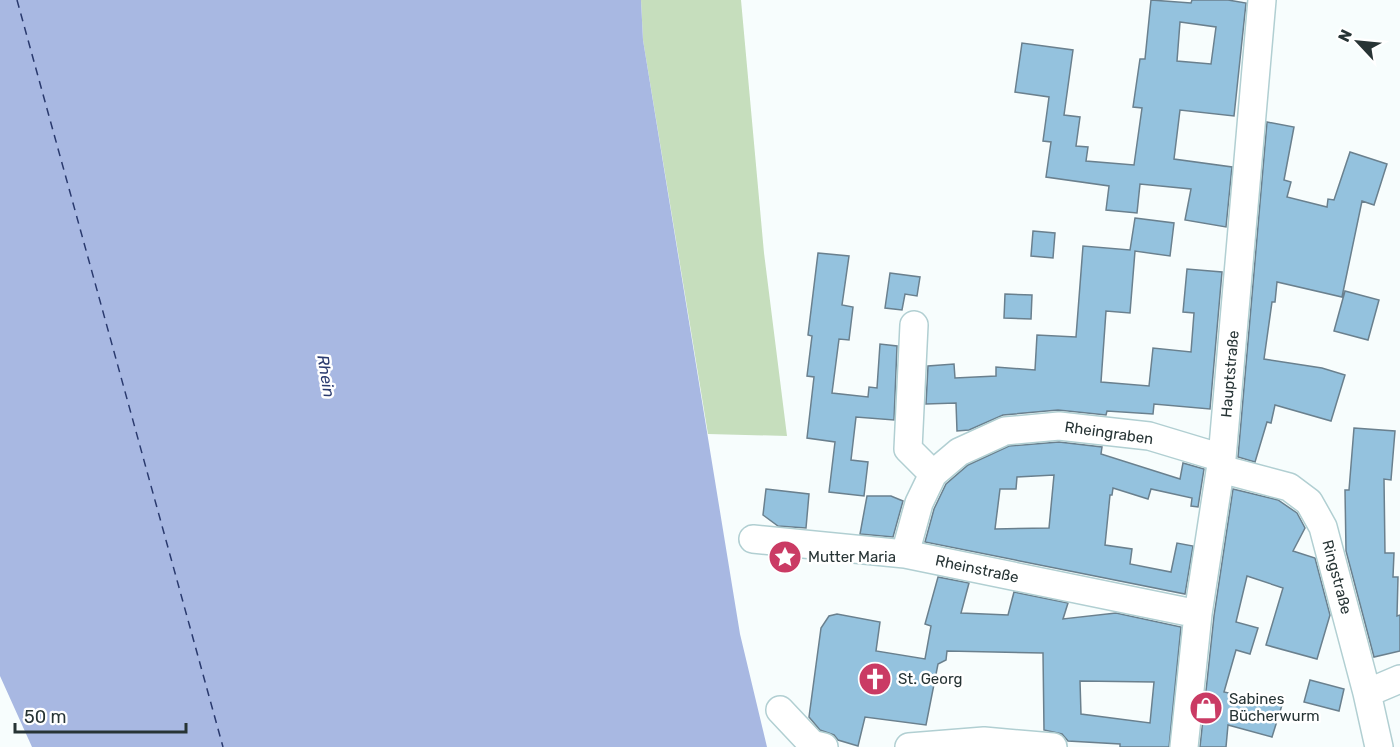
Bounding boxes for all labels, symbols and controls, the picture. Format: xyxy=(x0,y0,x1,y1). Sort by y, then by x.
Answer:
north arrow xyxy=(1328,12,1388,72)
text: N xyxy=(1334,26,1356,45)
street label: Hauptstraße xyxy=(1217,330,1243,418)
water label: Rhein xyxy=(313,353,339,399)
street label: Rheingraben xyxy=(1064,418,1154,448)
street label: Ringstraße xyxy=(1318,538,1356,616)
place icon: Mutter Maria xyxy=(767,539,803,575)
place label: Mutter Maria xyxy=(808,548,896,566)
street label: Rheinstraße xyxy=(934,551,1020,587)
church icon: St. Georg xyxy=(857,661,893,697)
place label: St. Georg xyxy=(898,670,962,688)
shop icon: Sabines Bücherwurm xyxy=(1188,690,1224,726)
place label: Sabines Bücherwurm xyxy=(1229,690,1320,725)
scale bar xyxy=(15,696,186,734)
text: 50 m xyxy=(24,706,67,728)

